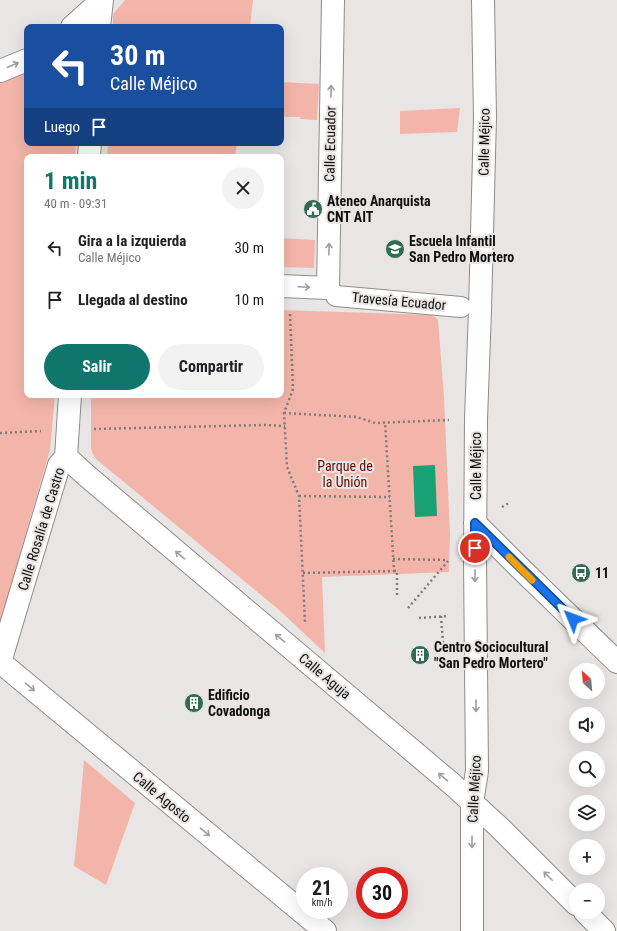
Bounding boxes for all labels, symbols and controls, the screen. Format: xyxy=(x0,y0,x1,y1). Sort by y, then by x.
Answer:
text: 30 m xyxy=(110,39,166,72)
icon: left xyxy=(44,40,96,92)
one-way arrow xyxy=(7,61,19,68)
text: Calle Méjico xyxy=(110,73,197,94)
one-way arrow xyxy=(327,85,335,98)
street label: Calle Ecuador xyxy=(321,106,339,182)
street label: Calle Méjico xyxy=(475,108,493,176)
icon: arrive xyxy=(88,116,110,138)
text: Luego xyxy=(44,118,80,136)
text: 1 min xyxy=(44,167,97,195)
button: close xyxy=(222,167,264,209)
place label: Ateneo Anarquista CNT AIT xyxy=(327,193,431,225)
text: 40 m · 09:31 xyxy=(44,196,107,211)
public building icon: Ateneo Anarquista CNT AIT xyxy=(302,198,324,220)
text: Gira a la izquierda xyxy=(78,232,186,250)
place label: Escuela Infantil San Pedro Mortero xyxy=(409,233,514,265)
icon: left xyxy=(44,237,66,259)
school or university icon: Escuela Infantil San Pedro Mortero xyxy=(384,238,406,260)
text: 30 m xyxy=(234,239,264,257)
one-way arrow xyxy=(325,243,333,256)
text: Calle Méjico xyxy=(78,250,141,265)
one-way arrow xyxy=(297,284,310,291)
icon: arrive xyxy=(44,289,66,311)
street label: Travesía Ecuador xyxy=(351,289,447,313)
text: Llegada al destino xyxy=(78,291,188,309)
text: 10 m xyxy=(234,291,264,309)
button: Salir xyxy=(44,344,150,390)
button: Compartir xyxy=(158,344,264,390)
street label: Calle Méjico xyxy=(468,432,484,500)
park label: Parque de la Unión xyxy=(317,458,373,490)
street label: Calle Rosalía de Castro xyxy=(15,466,67,592)
pin xyxy=(458,531,492,565)
icon: arrive xyxy=(464,537,486,559)
one-way arrow xyxy=(175,550,186,559)
bus stop icon: 11 xyxy=(570,562,592,584)
place label: 11 xyxy=(595,565,609,581)
one-way arrow xyxy=(472,569,479,582)
position arrow xyxy=(552,598,594,640)
one-way arrow xyxy=(275,634,285,643)
place label: Centro Sociocultural "San Pedro Mortero" xyxy=(434,639,548,671)
building icon: Centro Sociocultural "San Pedro Mortero" xyxy=(409,644,431,666)
street label: Calle Aguja xyxy=(296,650,354,702)
north arrow xyxy=(569,663,605,699)
map controls xyxy=(569,663,605,919)
one-way arrow xyxy=(24,683,35,691)
place label: Edificio Covadonga xyxy=(208,687,270,719)
building icon: Edificio Covadonga xyxy=(183,692,205,714)
one-way arrow xyxy=(472,699,480,712)
button: sound xyxy=(569,707,605,743)
button: search xyxy=(569,751,605,787)
street label: Calle Méjico xyxy=(464,755,484,823)
street label: Calle Agosto xyxy=(130,768,194,826)
one-way arrow xyxy=(438,772,448,781)
button: layers xyxy=(569,795,605,831)
one-way arrow xyxy=(200,828,211,837)
one-way arrow xyxy=(468,835,476,848)
button: + xyxy=(569,839,605,875)
speed limit sign: 30 xyxy=(356,867,408,919)
one-way arrow xyxy=(543,871,553,881)
text: 21 xyxy=(312,876,332,900)
button: − xyxy=(569,883,605,919)
text: km/h xyxy=(312,897,332,908)

